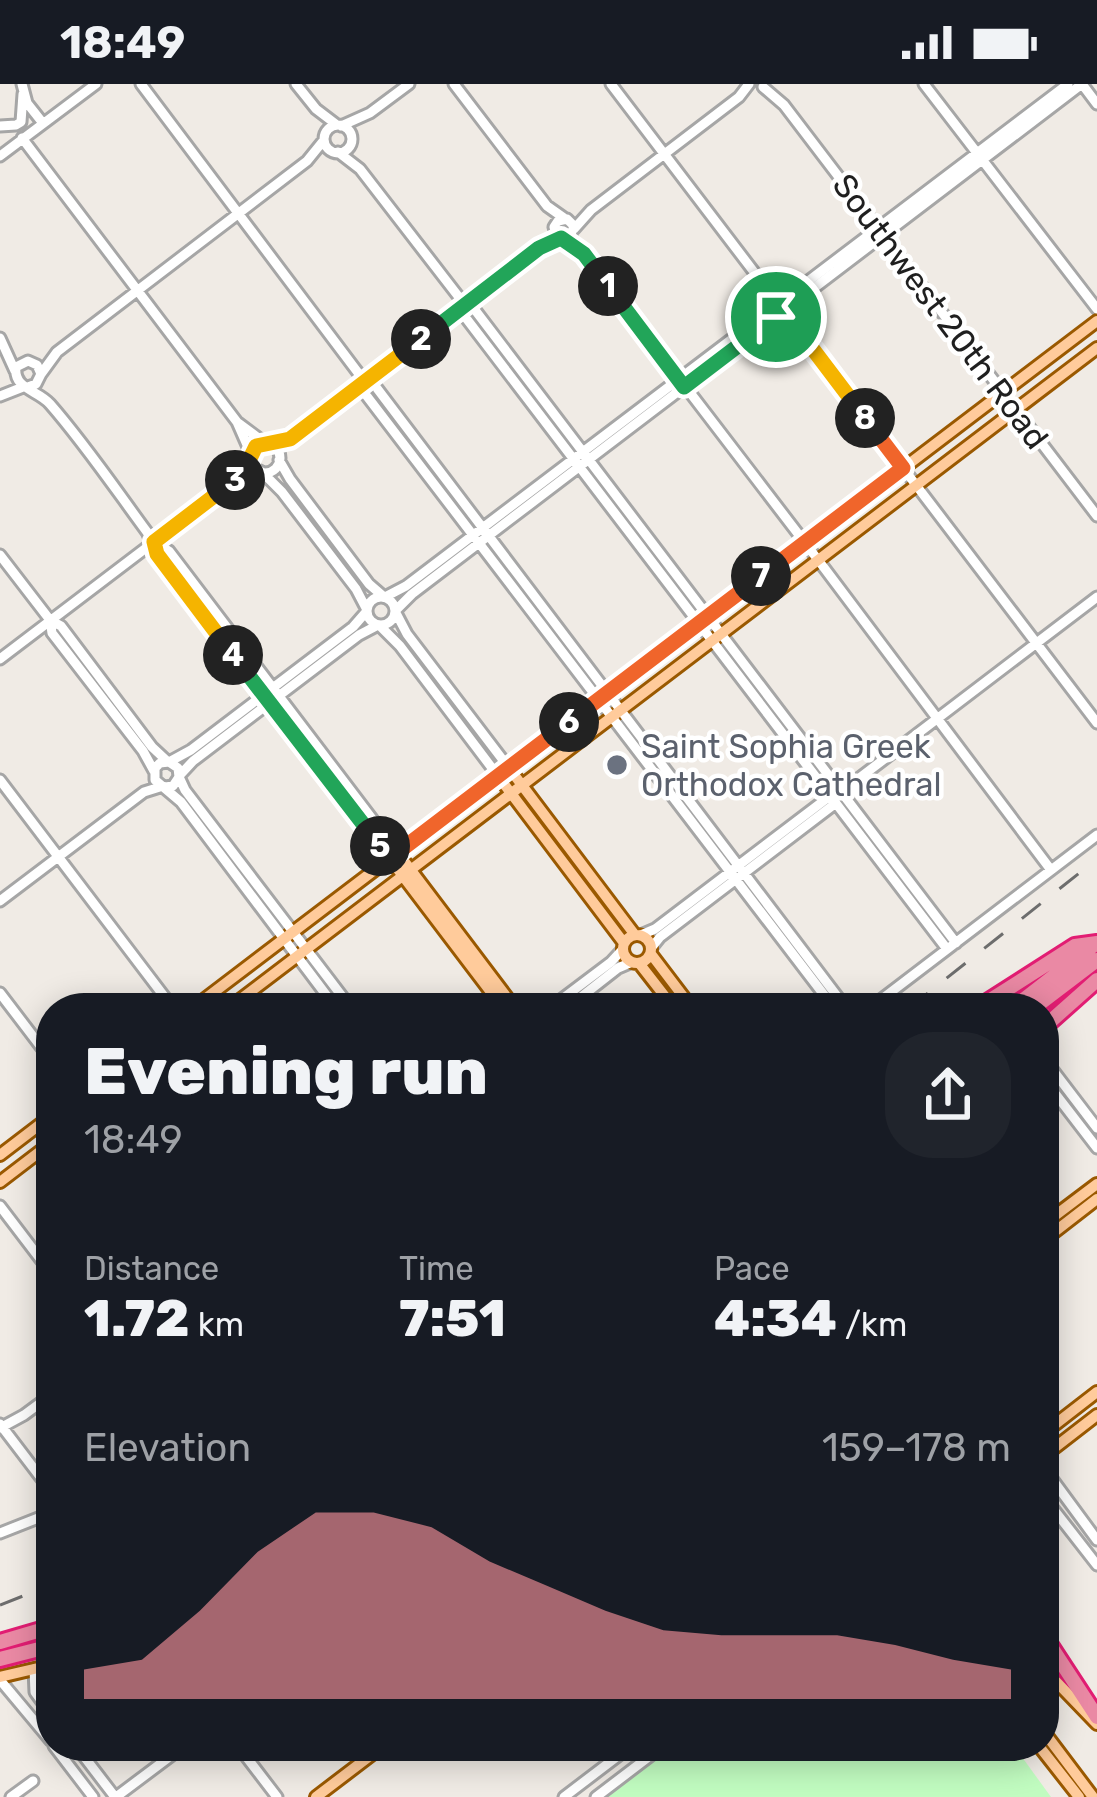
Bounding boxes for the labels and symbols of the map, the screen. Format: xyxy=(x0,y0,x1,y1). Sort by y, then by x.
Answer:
street label: Southwest 20th Road xyxy=(825,166,1057,456)
pin: 1 xyxy=(578,256,638,316)
pin xyxy=(725,266,827,368)
pin: 2 xyxy=(391,309,451,369)
pin: 8 xyxy=(835,388,895,448)
pin: 3 xyxy=(205,450,265,510)
pin: 7 xyxy=(731,546,791,606)
pin: 4 xyxy=(203,625,263,685)
pin: 6 xyxy=(539,692,599,752)
place label: Saint Sophia Greek Orthodox Cathedral xyxy=(641,727,941,804)
marker: Saint Sophia Greek Orthodox Cathedral xyxy=(604,752,630,778)
pin: 5 xyxy=(350,816,410,876)

